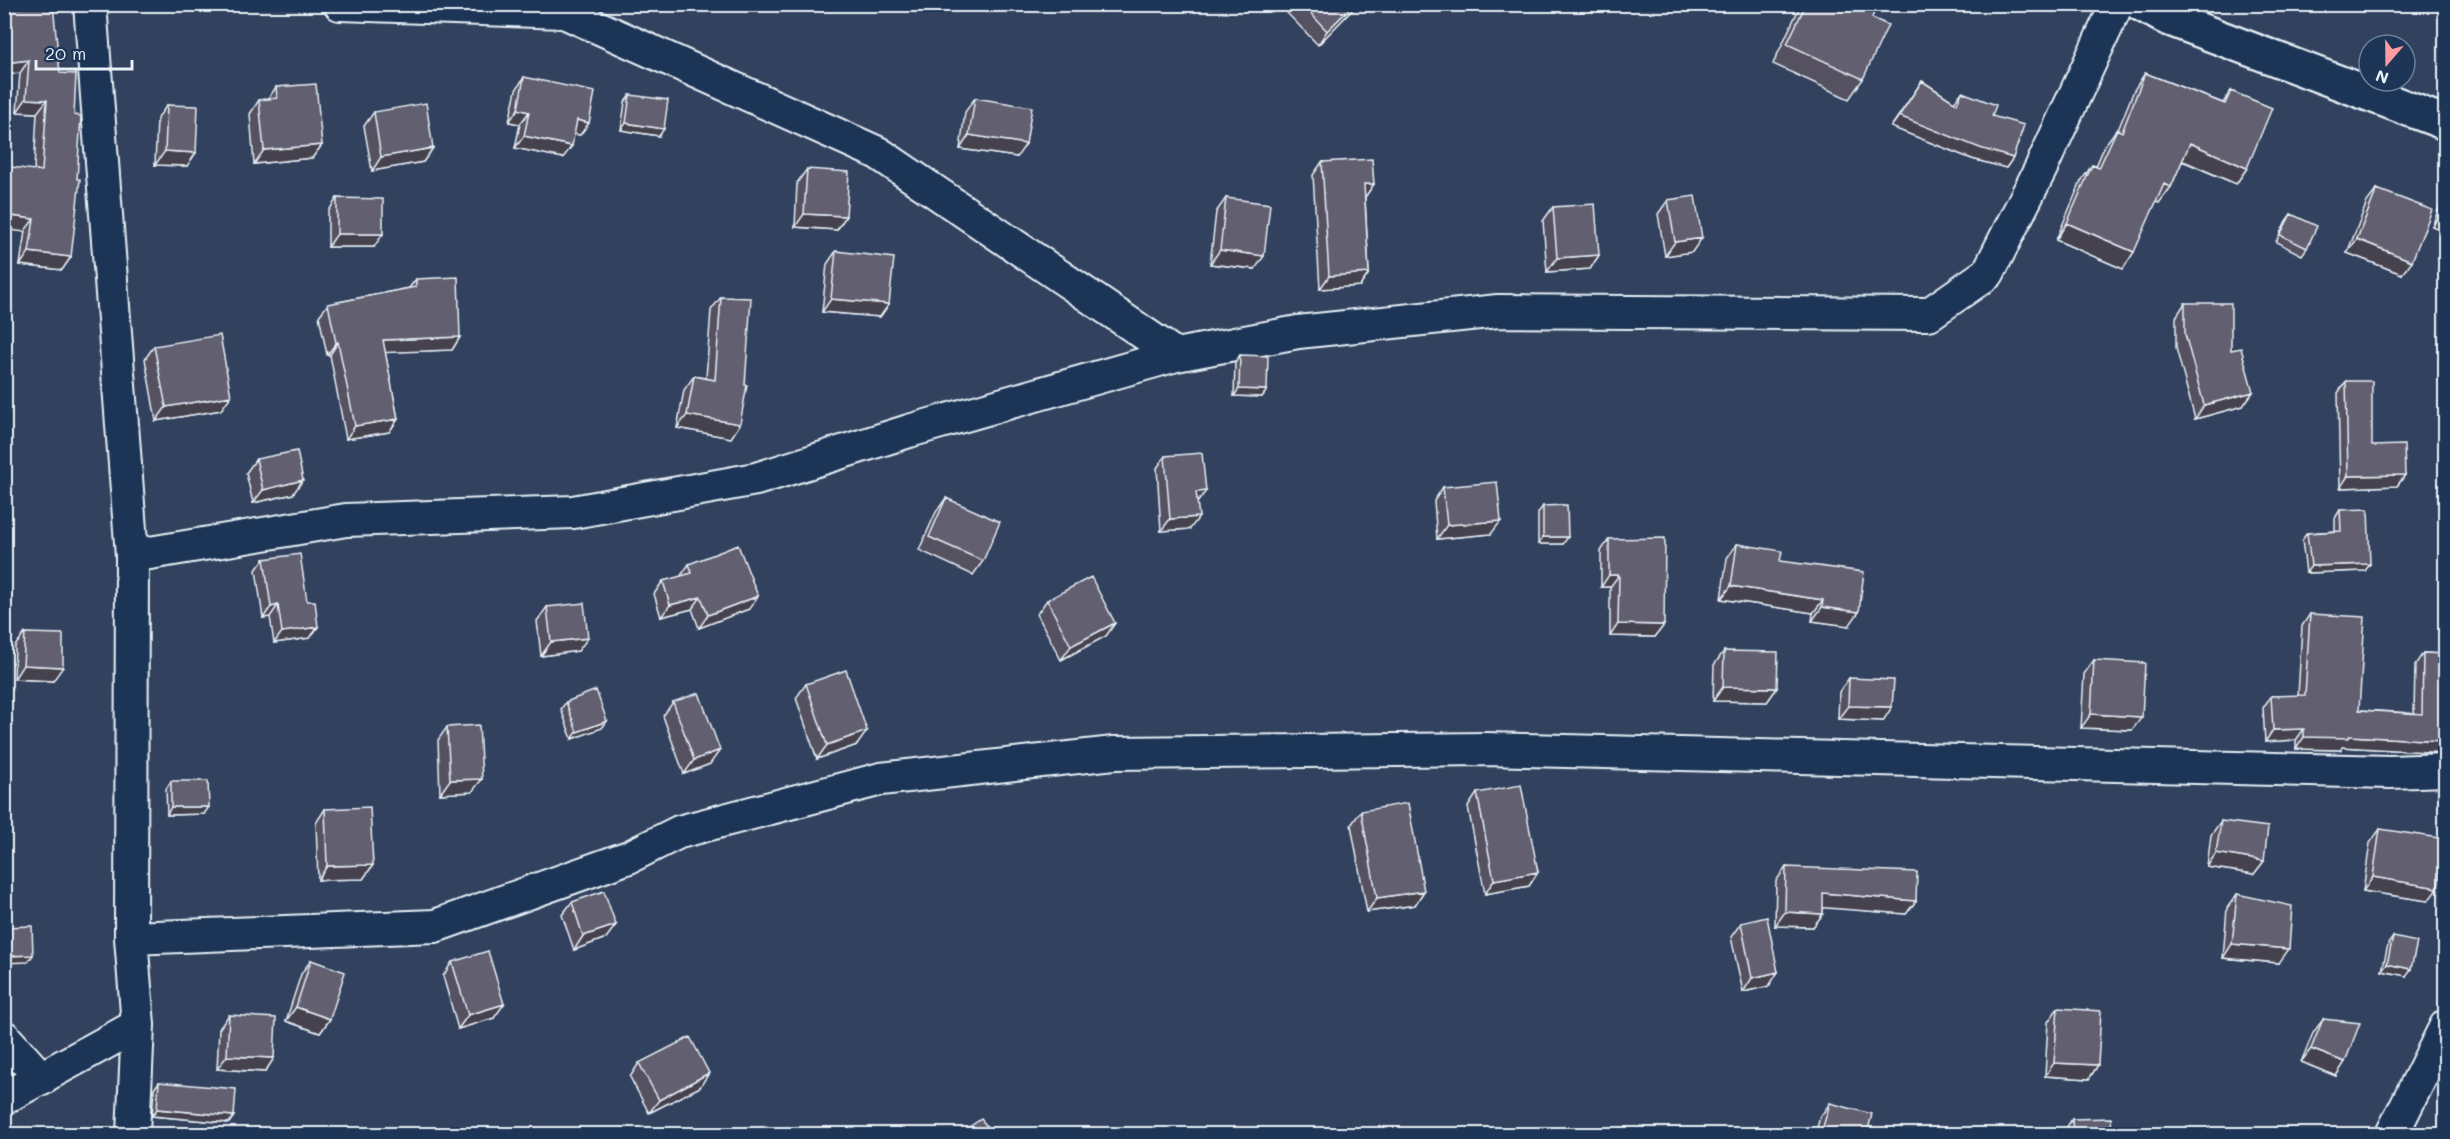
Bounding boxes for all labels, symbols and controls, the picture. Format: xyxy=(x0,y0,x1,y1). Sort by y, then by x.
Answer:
scale bar xyxy=(36,33,132,71)
north arrow xyxy=(2357,33,2417,93)
text: 20 m xyxy=(45,41,86,65)
text: N xyxy=(2372,66,2391,90)

